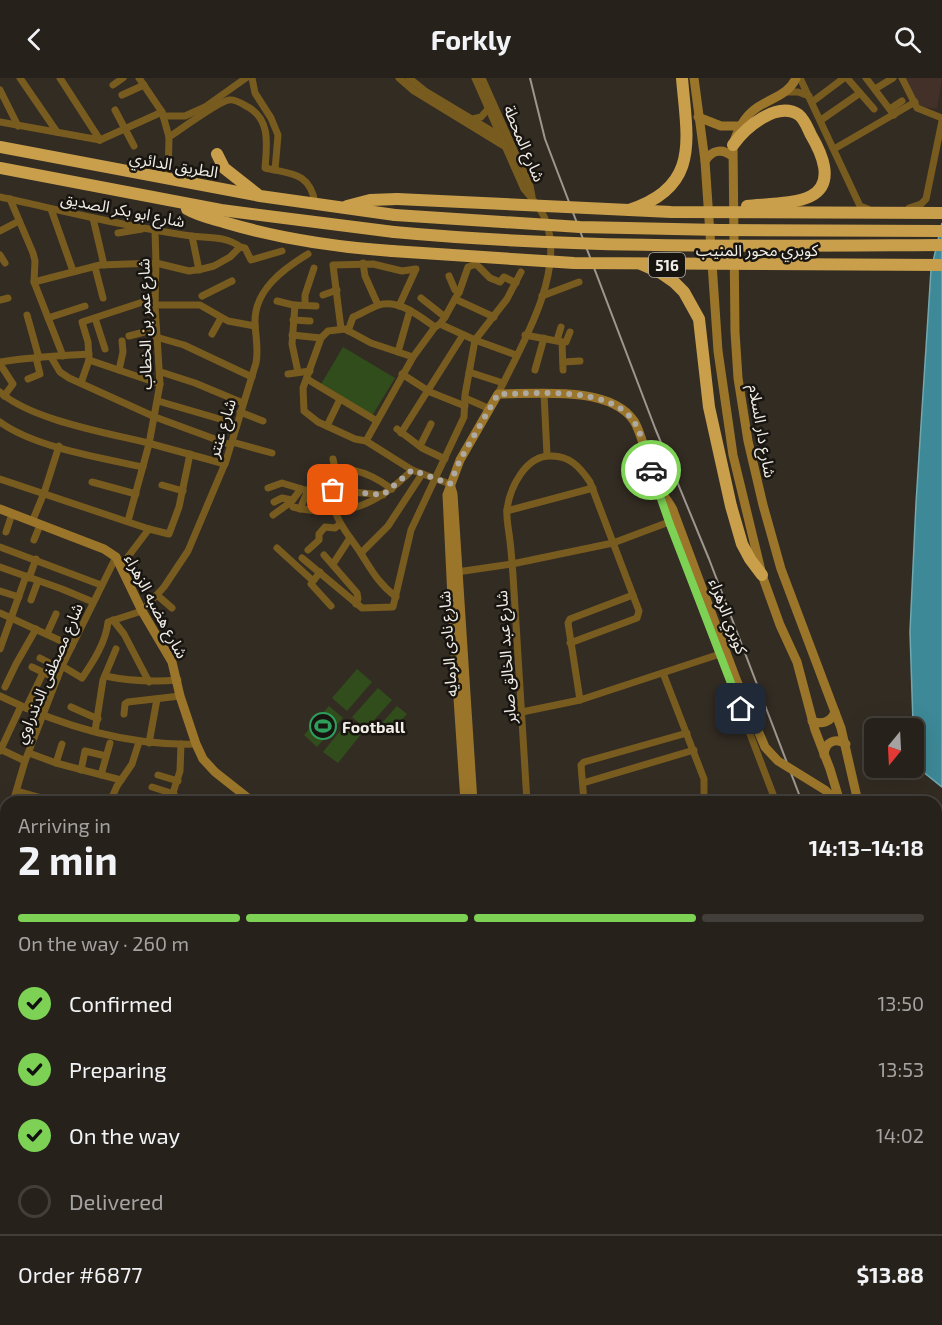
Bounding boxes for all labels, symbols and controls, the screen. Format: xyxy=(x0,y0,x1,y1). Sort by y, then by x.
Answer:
icon: back xyxy=(18,23,51,56)
text: Forkly xyxy=(431,23,511,55)
icon: search xyxy=(891,23,924,56)
street label: شارع المحطة xyxy=(497,102,550,186)
street label: الطريق الدائري xyxy=(128,147,220,185)
street label: شارع ابو بكر الصديق xyxy=(59,188,187,234)
street label: كوبري محور المنيب xyxy=(696,240,819,262)
road number: 516 xyxy=(649,253,685,277)
street label: شارع عمر بن الخطاب xyxy=(133,258,159,390)
street label: شارع دار السلام xyxy=(741,383,781,480)
street label: شارع عنتر xyxy=(203,396,243,462)
courier xyxy=(621,440,681,500)
icon: car xyxy=(635,454,668,487)
pin xyxy=(307,464,358,515)
icon: bag xyxy=(316,473,349,506)
street label: شارع هضبه الزهراء xyxy=(118,551,192,663)
street label: كوبري الزهراء xyxy=(702,575,752,658)
street label: شارع عبد الخالق صابر xyxy=(491,589,523,725)
street label: شارع نادى الرمايه xyxy=(434,590,464,698)
street label: شارع مصطفى الدندراوي xyxy=(10,600,90,748)
pin xyxy=(715,683,766,734)
icon: home xyxy=(724,692,757,725)
sports icon: Football xyxy=(308,711,338,741)
place label: Football xyxy=(342,717,406,736)
north arrow xyxy=(864,718,924,778)
map controls xyxy=(864,718,924,778)
text: Arriving in xyxy=(18,813,111,837)
text: 14:13–14:18 xyxy=(809,834,924,860)
text: 2 min xyxy=(18,836,118,883)
text: On the way · 260 m xyxy=(18,931,189,955)
icon: check xyxy=(18,987,51,1020)
text: Confirmed xyxy=(69,990,173,1016)
text: 13:50 xyxy=(877,991,924,1015)
icon: check xyxy=(18,1053,51,1086)
text: Preparing xyxy=(69,1056,167,1082)
text: 13:53 xyxy=(878,1057,924,1081)
icon: check xyxy=(18,1119,51,1152)
text: On the way xyxy=(69,1122,180,1148)
text: 14:02 xyxy=(876,1123,924,1147)
text: Delivered xyxy=(69,1188,164,1214)
text: Order #6877 xyxy=(18,1261,143,1287)
text: $13.88 xyxy=(856,1261,924,1287)

